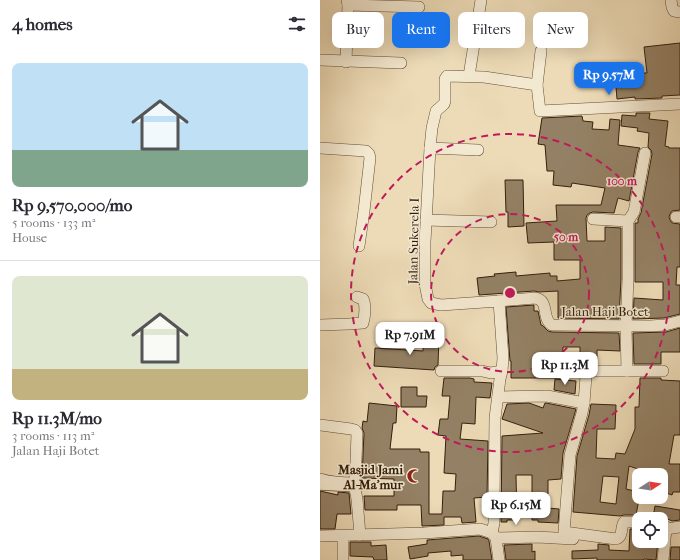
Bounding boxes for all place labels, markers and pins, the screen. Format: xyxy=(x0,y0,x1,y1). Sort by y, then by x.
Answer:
pin: Rp 9.57M xyxy=(568,62,650,96)
centre of rings xyxy=(503,286,517,300)
pin: Rp 7.91M xyxy=(369,322,451,356)
pin: Rp 11.3M xyxy=(524,352,606,386)
place label: Masjid Jami Al-Ma'mur xyxy=(337,462,403,492)
mosque icon: Masjid Jami Al-Ma'mur xyxy=(406,468,422,484)
pin: Rp 6.15M xyxy=(475,492,557,526)

